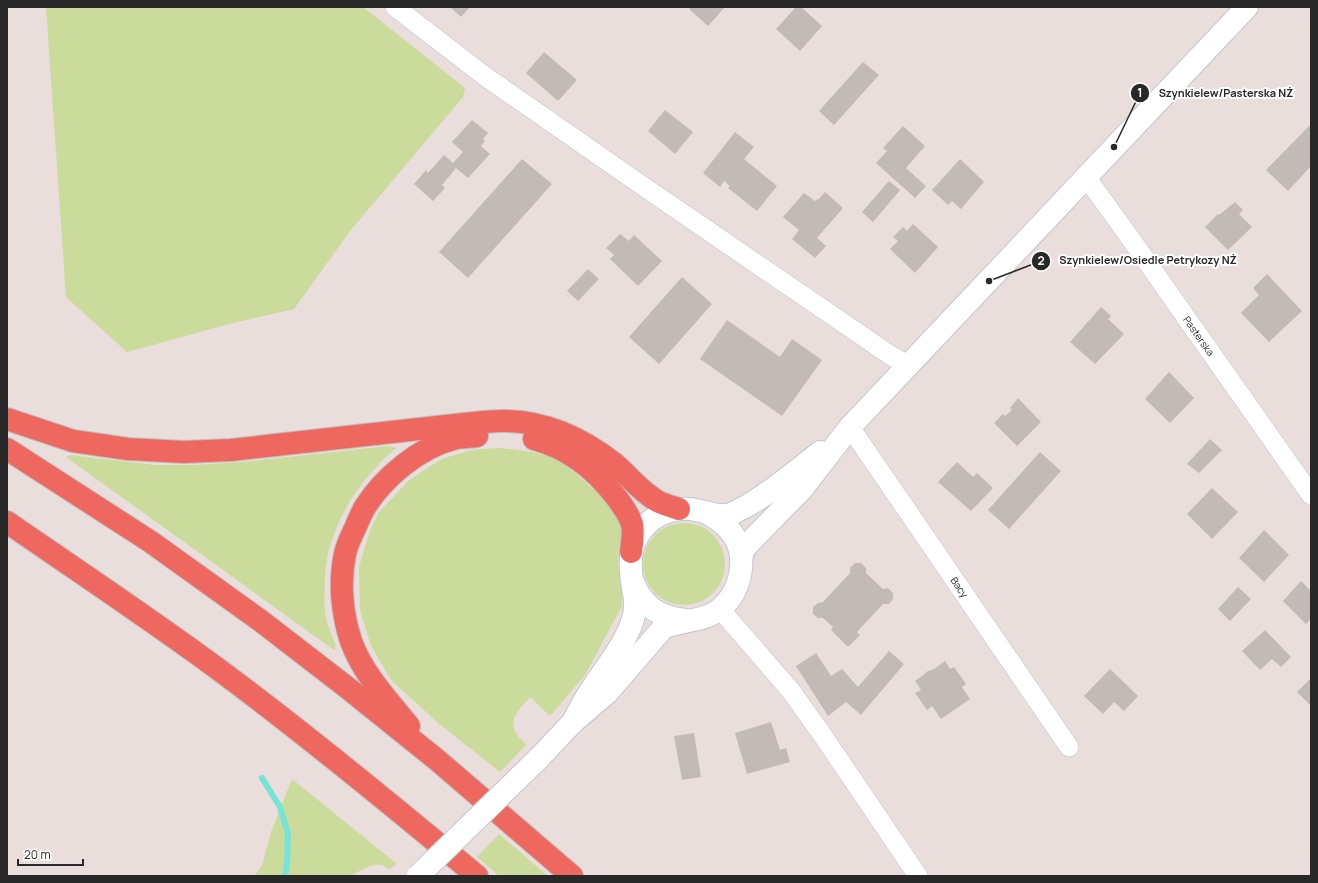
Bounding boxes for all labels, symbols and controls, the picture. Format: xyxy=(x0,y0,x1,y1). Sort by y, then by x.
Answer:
callout: Szynkielew/Pasterska NŻ xyxy=(1130,82,1301,105)
text: 1 xyxy=(1137,84,1143,101)
text: Szynkielew/Pasterska NŻ xyxy=(1159,85,1293,100)
callout: Szynkielew/Osiedle Petrykozy NŻ xyxy=(1031,249,1245,272)
text: 2 xyxy=(1037,252,1045,269)
text: Szynkielew/Osiedle Petrykozy NŻ xyxy=(1059,252,1237,267)
street label: Pasterska xyxy=(1180,313,1218,359)
street label: Bacy xyxy=(947,574,972,601)
scale bar xyxy=(18,841,83,867)
text: 20 m xyxy=(24,846,51,863)

